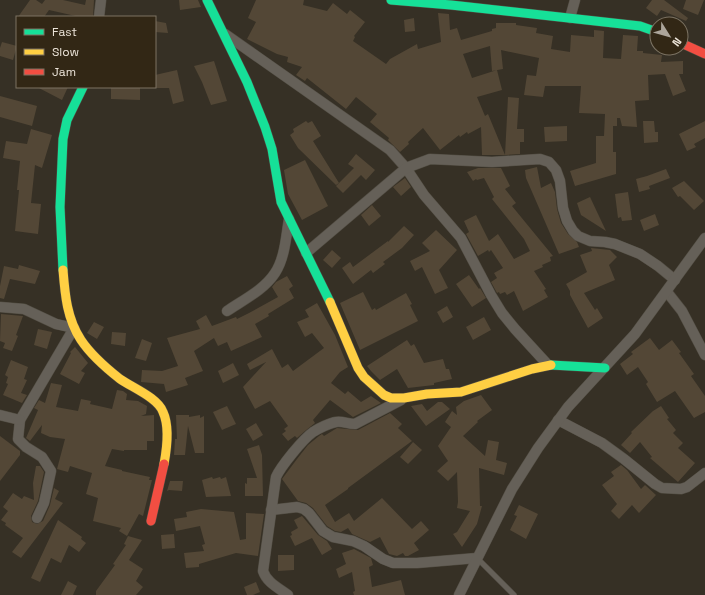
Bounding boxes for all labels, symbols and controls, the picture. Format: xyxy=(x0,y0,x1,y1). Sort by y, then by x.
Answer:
legend xyxy=(16,16,156,88)
north arrow xyxy=(649,16,689,56)
text: Fast xyxy=(52,24,77,40)
text: N xyxy=(669,35,685,49)
text: Slow xyxy=(52,44,79,60)
text: Jam xyxy=(52,64,76,80)

